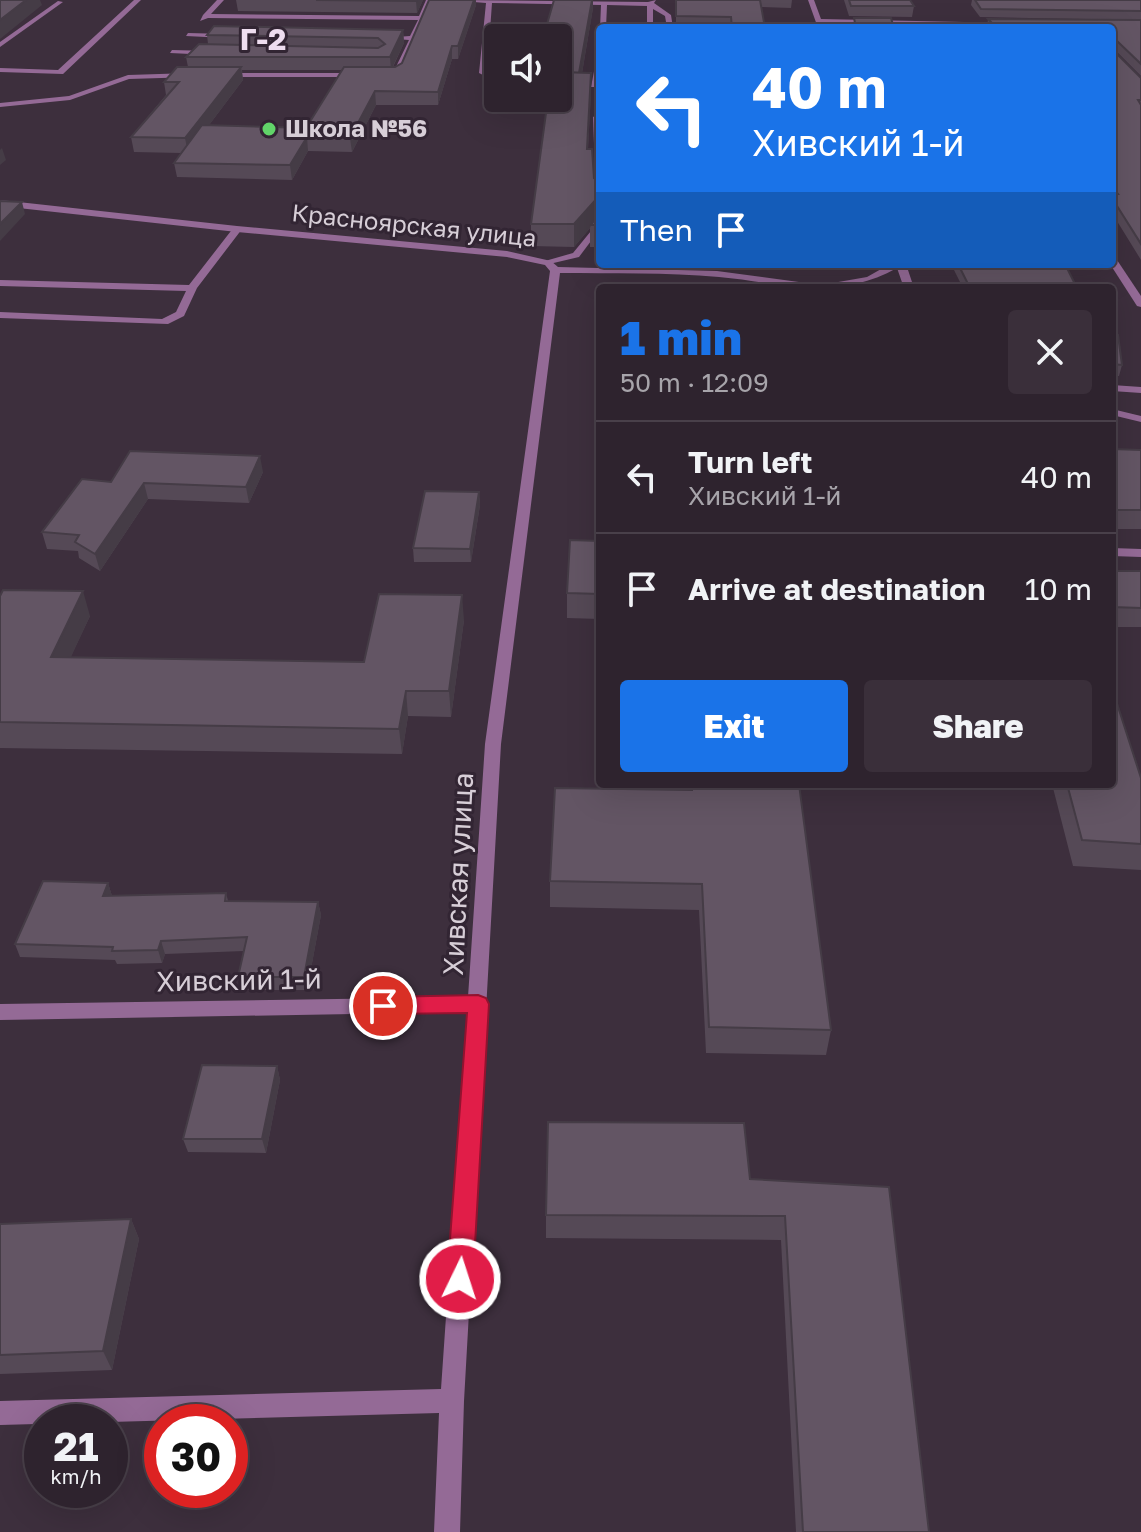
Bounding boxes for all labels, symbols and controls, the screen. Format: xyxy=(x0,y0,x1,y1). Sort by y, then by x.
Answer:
district label: Г-2 xyxy=(240,21,286,57)
map controls xyxy=(484,24,572,112)
button: sound xyxy=(484,24,572,112)
text: 40 m xyxy=(752,53,886,120)
icon: left xyxy=(620,56,724,160)
place label: Школа №56 xyxy=(285,113,427,142)
marker: Школа №56 xyxy=(260,120,278,138)
text: Хивский 1-й xyxy=(752,121,964,164)
street label: Красноярская улица xyxy=(290,197,538,252)
icon: arrive xyxy=(709,208,753,252)
text: Then xyxy=(620,212,693,248)
text: 1 min xyxy=(620,308,742,366)
button: close xyxy=(1008,310,1092,394)
text: 50 m · 12:09 xyxy=(620,367,769,398)
text: Turn left xyxy=(688,444,813,480)
icon: left xyxy=(620,455,664,499)
text: 40 m xyxy=(1021,459,1092,495)
text: Хивский 1-й xyxy=(688,480,841,511)
icon: arrive xyxy=(620,567,664,611)
text: Arrive at destination xyxy=(688,571,985,607)
text: 10 m xyxy=(1025,571,1092,607)
button: Exit xyxy=(620,680,848,772)
button: Share xyxy=(864,680,1092,772)
street label: Хивская улица xyxy=(436,772,479,976)
street label: Хивский 1-й xyxy=(156,962,322,997)
pin xyxy=(349,972,417,1040)
icon: arrive xyxy=(361,984,405,1028)
position arrow xyxy=(418,1237,502,1321)
speed limit sign: 30 xyxy=(144,1404,248,1508)
text: 21 xyxy=(54,1422,99,1470)
text: km/h xyxy=(51,1464,101,1488)

